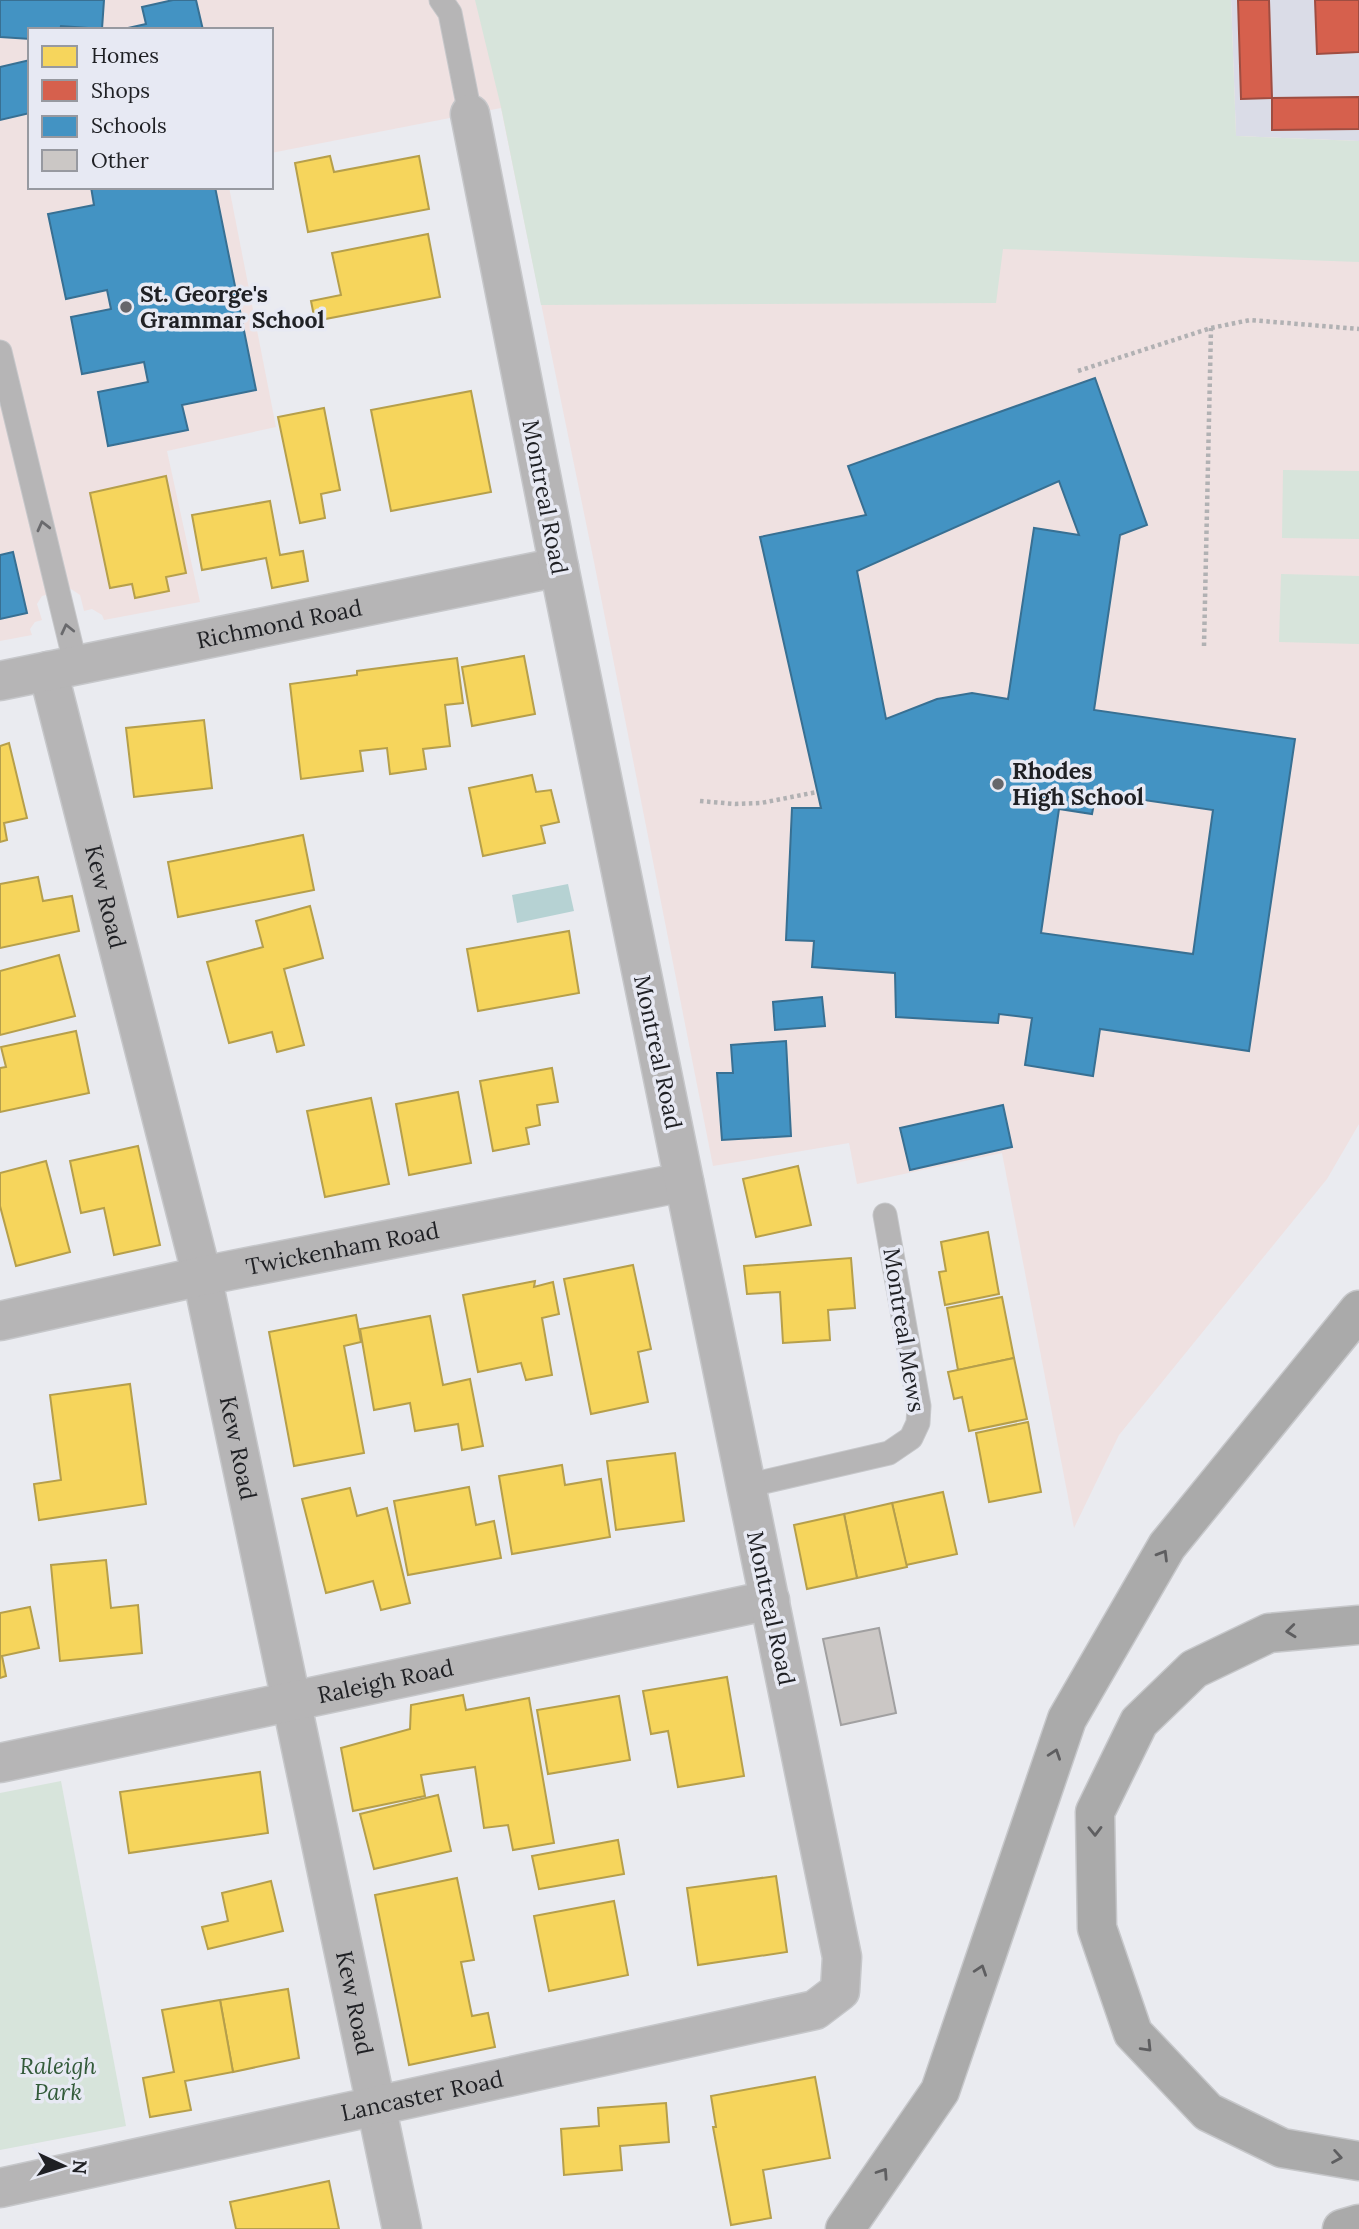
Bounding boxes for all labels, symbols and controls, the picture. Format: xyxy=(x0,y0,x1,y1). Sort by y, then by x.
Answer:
legend xyxy=(28,28,273,189)
text: Homes xyxy=(91,42,159,69)
text: Shops xyxy=(91,77,150,104)
text: Schools xyxy=(91,112,167,139)
text: Other xyxy=(91,147,149,174)
place label: St. George's Grammar School xyxy=(140,279,325,334)
marker: St. George's Grammar School xyxy=(118,299,134,315)
street label: Montreal Road xyxy=(516,417,575,577)
one-way arrow xyxy=(37,520,51,532)
street label: Richmond Road xyxy=(194,593,365,655)
one-way arrow xyxy=(61,623,76,635)
place label: Rhodes High School xyxy=(1012,756,1144,811)
marker: Rhodes High School xyxy=(990,776,1006,792)
street label: Kew Road xyxy=(79,842,133,952)
street label: Montreal Road xyxy=(628,972,689,1132)
street label: Twickenham Road xyxy=(243,1215,442,1281)
street label: Montreal Mews xyxy=(877,1246,932,1414)
street label: Kew Road xyxy=(214,1393,264,1503)
street label: Montreal Road xyxy=(741,1528,802,1688)
one-way arrow xyxy=(1154,1549,1167,1562)
one-way arrow xyxy=(1285,1623,1297,1638)
street label: Raleigh Road xyxy=(315,1652,456,1709)
one-way arrow xyxy=(1047,1749,1061,1761)
one-way arrow xyxy=(1088,1826,1103,1837)
street label: Kew Road xyxy=(330,1948,380,2058)
one-way arrow xyxy=(973,1964,987,1976)
one-way arrow xyxy=(1138,2039,1151,2052)
park label: Raleigh Park xyxy=(20,2051,96,2106)
street label: Lancaster Road xyxy=(338,2063,506,2127)
north arrow xyxy=(28,2131,98,2201)
one-way arrow xyxy=(1331,2149,1343,2164)
text: N xyxy=(67,2159,92,2176)
one-way arrow xyxy=(875,2168,888,2181)

